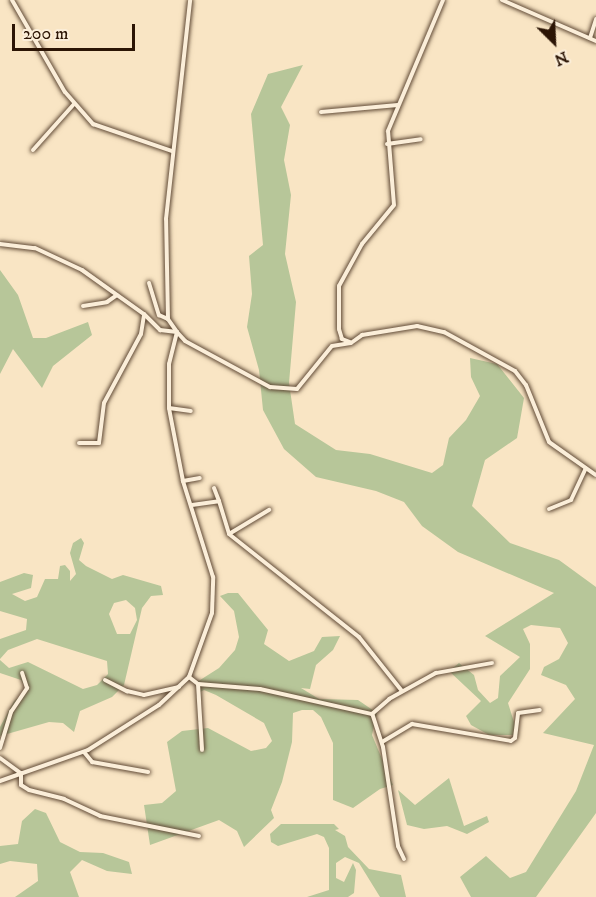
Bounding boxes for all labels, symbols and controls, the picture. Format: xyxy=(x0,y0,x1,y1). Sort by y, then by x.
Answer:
scale bar xyxy=(15,12,138,50)
north arrow xyxy=(524,12,584,72)
text: 200 m xyxy=(23,23,69,45)
text: N xyxy=(551,47,571,70)

